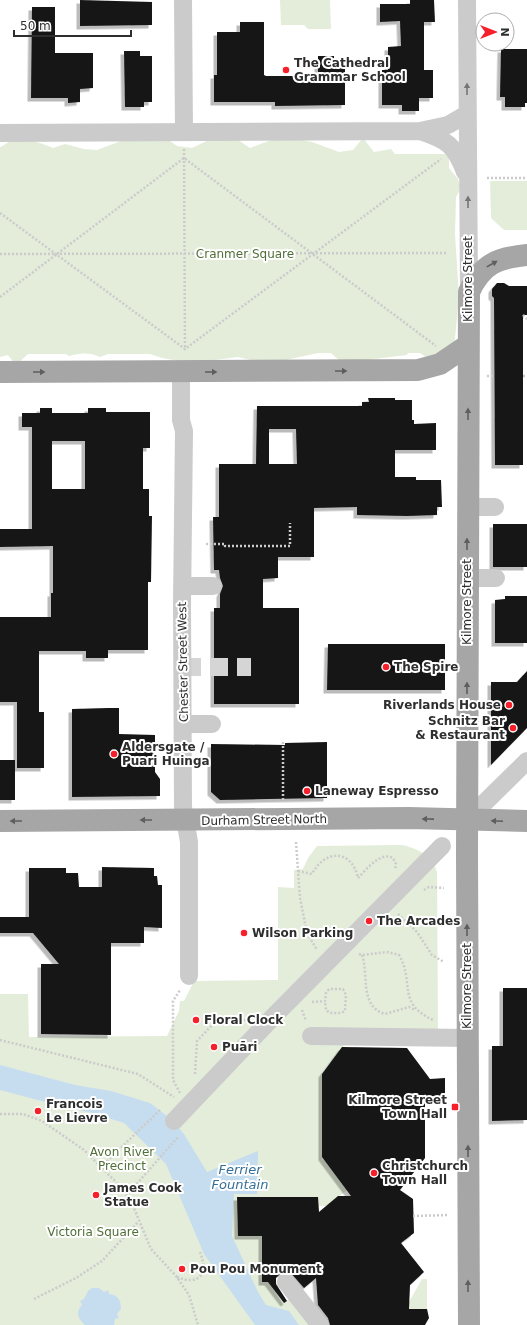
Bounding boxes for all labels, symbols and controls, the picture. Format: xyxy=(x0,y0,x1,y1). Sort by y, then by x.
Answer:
scale bar xyxy=(14,12,131,38)
north arrow xyxy=(475,12,515,52)
text: 50 m xyxy=(20,19,51,33)
text: N xyxy=(498,27,511,37)
place label: The Cathedral Grammar School xyxy=(294,56,406,84)
marker: The Cathedral Grammar School xyxy=(281,65,291,75)
one-way arrow xyxy=(464,82,470,95)
one-way arrow xyxy=(465,195,471,208)
street label: Kilmore Street xyxy=(461,236,475,322)
park label: Cranmer Square xyxy=(196,247,294,261)
one-way arrow xyxy=(486,261,498,268)
one-way arrow xyxy=(335,368,348,374)
one-way arrow xyxy=(33,369,46,375)
one-way arrow xyxy=(205,369,218,375)
one-way arrow xyxy=(465,407,471,420)
one-way arrow xyxy=(464,537,470,550)
street label: Kilmore Street xyxy=(460,559,474,645)
street label: Chester Street West xyxy=(175,601,191,722)
place label: The Spire xyxy=(394,660,458,674)
marker: The Spire xyxy=(381,662,391,672)
one-way arrow xyxy=(464,681,470,694)
place label: Riverlands House xyxy=(383,698,501,712)
marker: Riverlands House xyxy=(504,700,514,710)
place label: Schnitz Bar & Restaurant xyxy=(415,714,505,742)
marker: Schnitz Bar & Restaurant xyxy=(508,723,518,733)
place label: Aldersgate / Puari Huinga xyxy=(122,740,210,768)
marker: Aldersgate / Puari Huinga xyxy=(109,749,119,759)
place label: Laneway Espresso xyxy=(315,784,439,798)
marker: Laneway Espresso xyxy=(302,786,312,796)
street label: Durham Street North xyxy=(201,812,327,828)
one-way arrow xyxy=(421,816,434,822)
one-way arrow xyxy=(139,817,152,823)
one-way arrow xyxy=(9,818,22,824)
one-way arrow xyxy=(490,818,503,824)
place label: The Arcades xyxy=(377,914,460,928)
marker: The Arcades xyxy=(364,916,374,926)
one-way arrow xyxy=(464,923,470,936)
place label: Wilson Parking xyxy=(252,926,353,940)
marker: Wilson Parking xyxy=(239,928,249,938)
street label: Kilmore Street xyxy=(460,943,474,1029)
place label: Floral Clock xyxy=(204,1013,284,1027)
marker: Floral Clock xyxy=(191,1015,201,1025)
place label: Puāri xyxy=(222,1040,257,1054)
marker: Puāri xyxy=(209,1042,219,1052)
place label: Kilmore Street Town Hall xyxy=(348,1093,447,1121)
place label: Francois Le Lievre xyxy=(46,1097,108,1125)
marker: Kilmore Street Town Hall xyxy=(450,1102,460,1112)
marker: Francois Le Lievre xyxy=(33,1106,43,1116)
one-way arrow xyxy=(465,1144,471,1157)
park label: Avon River Precinct xyxy=(90,1145,154,1173)
place label: Christchurch Town Hall xyxy=(382,1159,468,1187)
water label: Ferrier Fountain xyxy=(212,1162,268,1192)
marker: Christchurch Town Hall xyxy=(369,1168,379,1178)
place label: James Cook Statue xyxy=(103,1181,183,1209)
marker: James Cook Statue xyxy=(91,1190,101,1200)
park label: Victoria Square xyxy=(47,1225,139,1239)
place label: Pou Pou Monument xyxy=(190,1262,322,1276)
marker: Pou Pou Monument xyxy=(177,1264,187,1274)
one-way arrow xyxy=(465,1279,471,1292)

